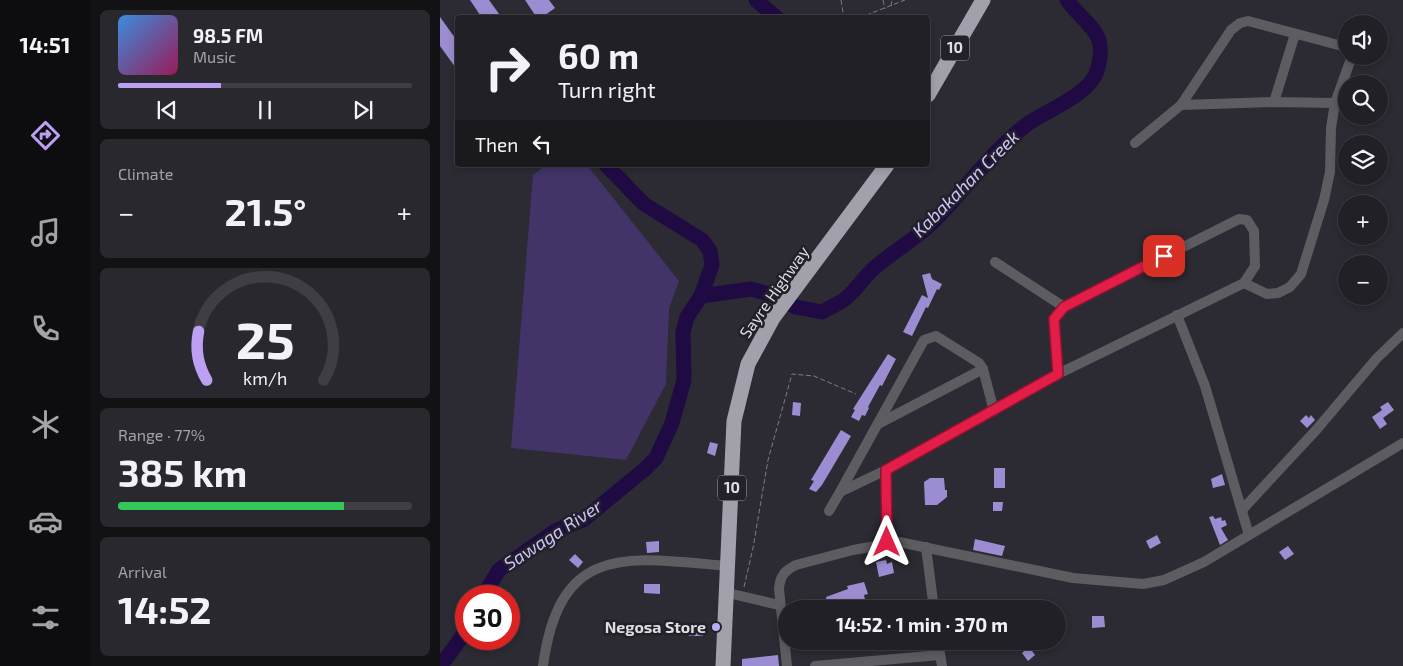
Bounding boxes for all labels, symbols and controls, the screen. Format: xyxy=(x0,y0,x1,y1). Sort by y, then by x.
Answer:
map controls xyxy=(1338,15,1388,305)
button: sound xyxy=(1338,15,1388,65)
text: 98.5 FM xyxy=(193,24,263,47)
text: 14:51 xyxy=(20,31,70,57)
text: 60 m xyxy=(558,34,639,76)
icon: right xyxy=(475,35,540,100)
road number: 10 xyxy=(941,36,969,60)
text: Music xyxy=(193,47,236,66)
button: search xyxy=(1338,75,1388,125)
text: Turn right xyxy=(558,76,656,102)
icon: previous xyxy=(153,96,181,124)
icon: pause xyxy=(251,96,279,124)
icon: next xyxy=(349,96,377,124)
icon: directions xyxy=(28,118,63,153)
water label: Kabakahan Creek xyxy=(907,125,1023,241)
icon: left xyxy=(528,130,556,158)
text: Then xyxy=(475,133,518,156)
button: layers xyxy=(1338,135,1388,185)
text: Climate xyxy=(118,164,173,183)
text: 21.5° xyxy=(225,188,306,234)
text: − xyxy=(118,195,134,229)
text: + xyxy=(397,195,412,229)
button: + xyxy=(1338,195,1388,245)
icon: music xyxy=(28,215,63,250)
pin xyxy=(1143,235,1185,277)
street label: Sayre Highway xyxy=(735,242,813,341)
icon: arrive xyxy=(1150,242,1178,270)
button: − xyxy=(1338,255,1388,305)
text: 25 xyxy=(236,307,294,369)
icon: phone xyxy=(28,311,63,346)
text: km/h xyxy=(243,367,287,389)
icon: climate xyxy=(28,407,63,442)
text: Range · 77% xyxy=(118,425,205,444)
text: 385 km xyxy=(118,449,247,495)
road number: 10 xyxy=(718,476,746,500)
water label: Sawaga River xyxy=(499,494,606,574)
icon: car xyxy=(28,504,63,539)
position arrow xyxy=(860,515,912,567)
text: Arrival xyxy=(118,562,167,581)
speed limit sign: 30 xyxy=(455,585,520,650)
text: 14:52 xyxy=(118,586,211,632)
icon: filters xyxy=(28,600,63,635)
text: 14:52 · 1 min · 370 m xyxy=(836,613,1008,636)
place label: Negosa Store xyxy=(605,617,706,636)
marker: Negosa Store xyxy=(710,621,722,633)

